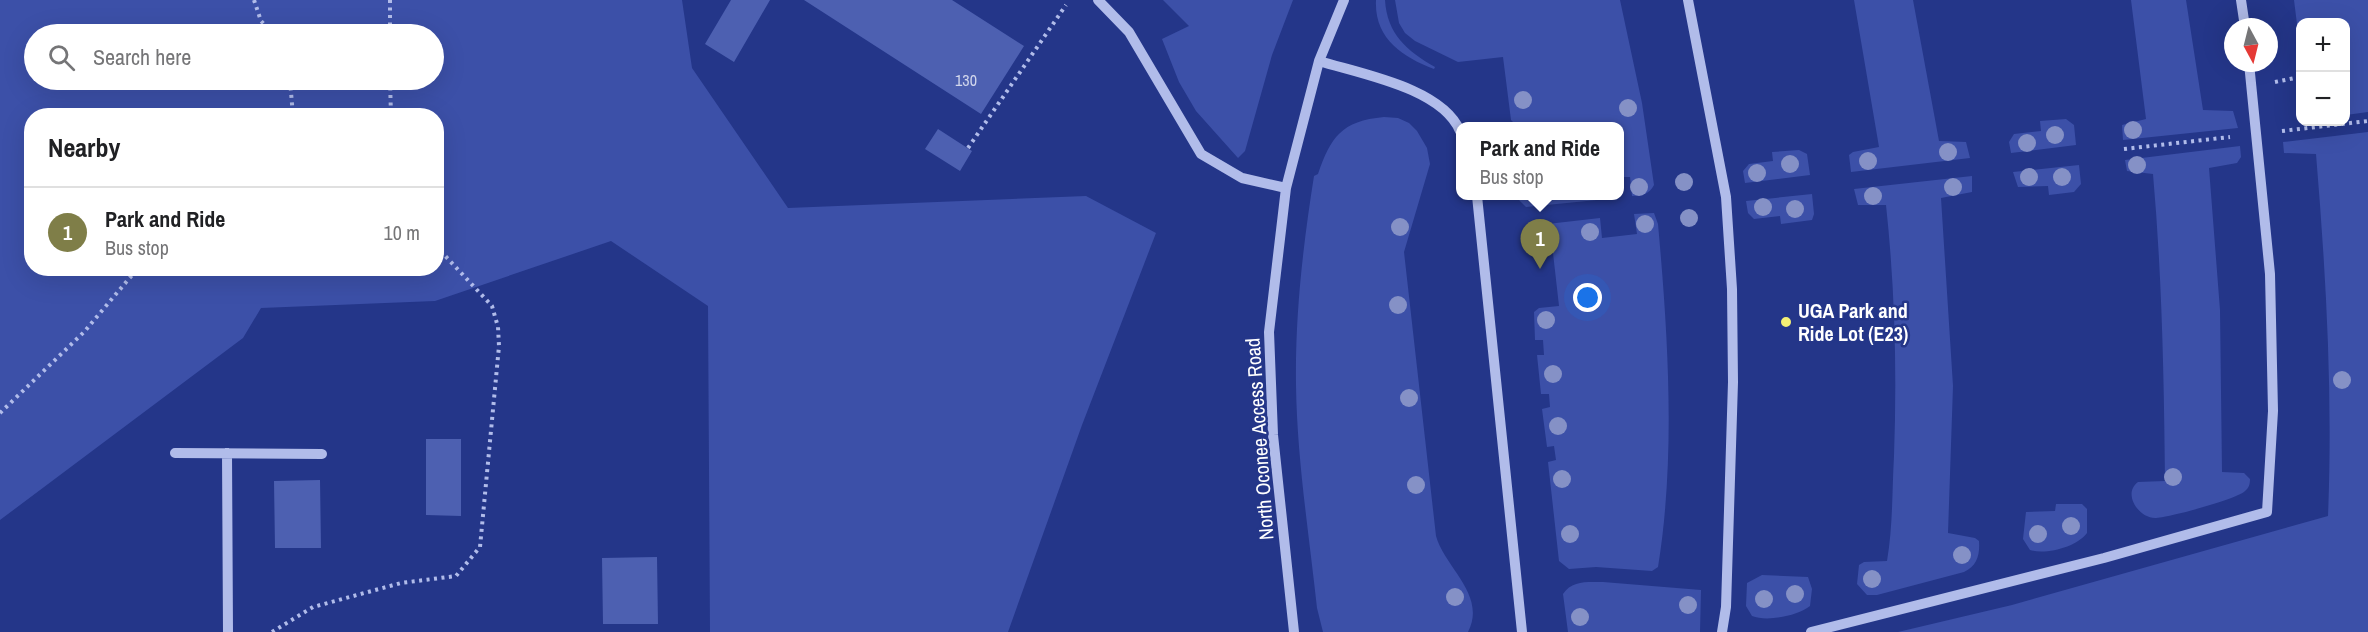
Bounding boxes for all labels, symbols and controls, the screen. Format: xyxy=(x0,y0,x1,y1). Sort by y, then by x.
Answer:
north arrow xyxy=(2224,18,2278,72)
map controls xyxy=(2296,18,2350,126)
button: + xyxy=(2296,18,2350,72)
search box xyxy=(24,24,444,90)
icon: search xyxy=(45,41,78,74)
text: Search here xyxy=(93,42,191,72)
house number: 130 xyxy=(955,69,977,91)
button: − xyxy=(2296,72,2350,126)
popup xyxy=(1456,122,1624,200)
text: Nearby xyxy=(48,130,120,165)
text: Park and Ride xyxy=(1480,133,1600,163)
text: Bus stop xyxy=(1480,163,1544,190)
text: Park and Ride xyxy=(105,204,225,234)
text: 1 xyxy=(63,219,72,246)
text: 10 m xyxy=(384,219,420,246)
pin: 1 xyxy=(1520,220,1560,269)
text: Bus stop xyxy=(105,234,169,261)
your location xyxy=(1573,283,1602,312)
place label: UGA Park and Ride Lot (E23) xyxy=(1798,297,1908,347)
marker: UGA Park and Ride Lot (E23) xyxy=(1779,315,1793,329)
street label: North Oconee Access Road xyxy=(1238,337,1280,541)

